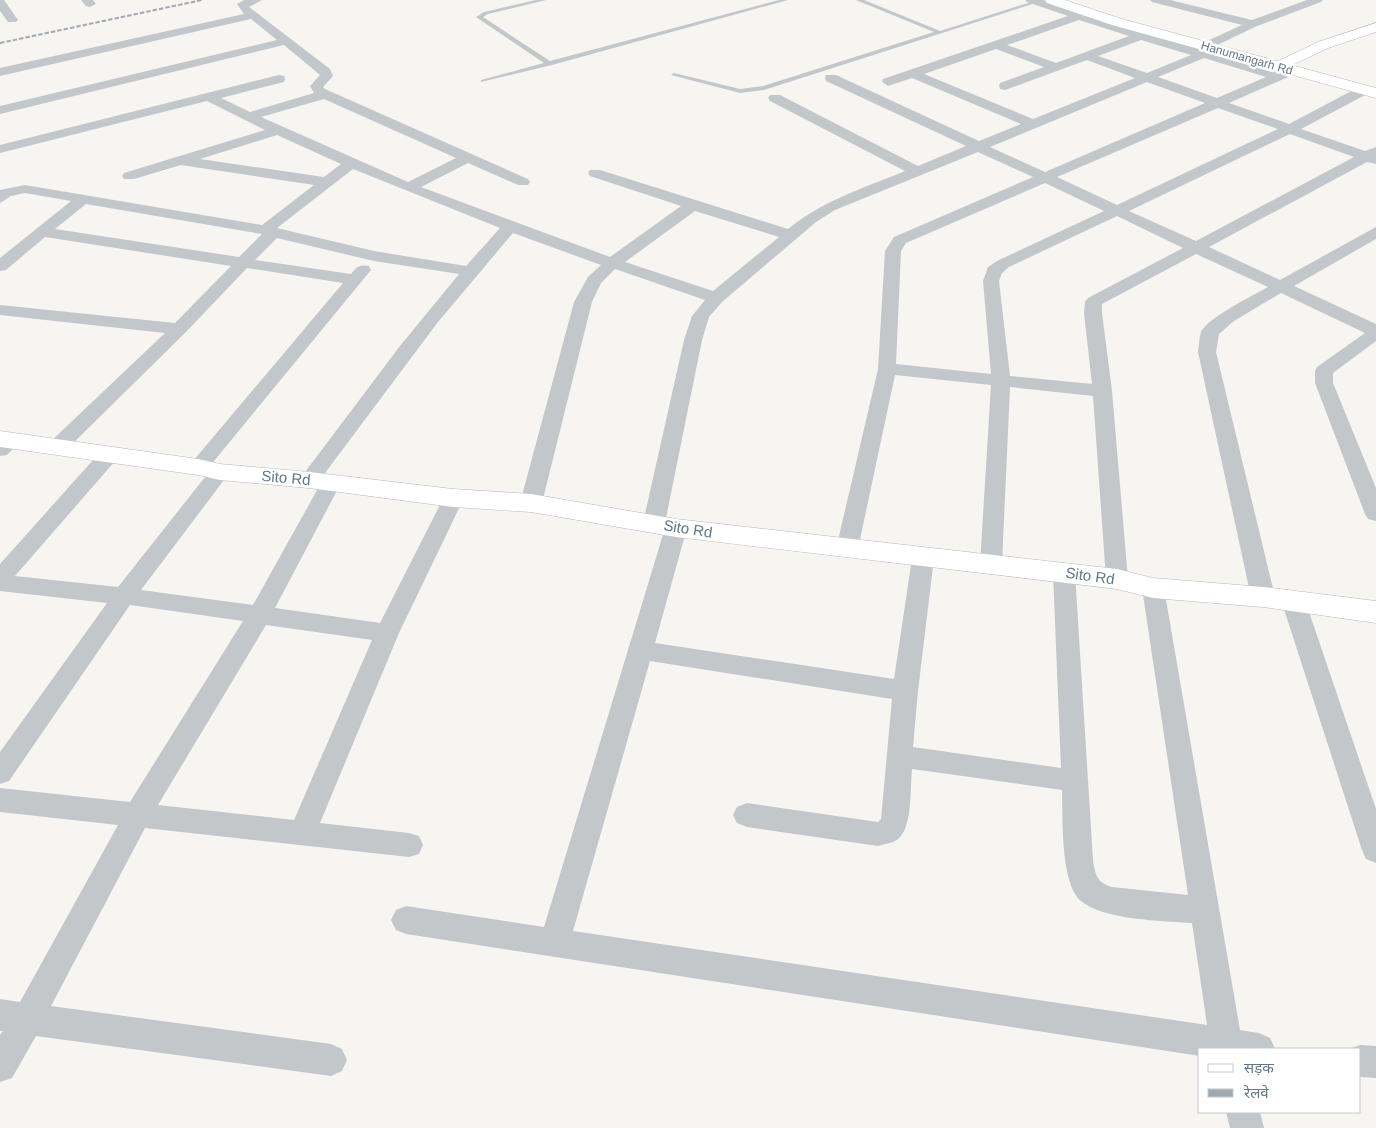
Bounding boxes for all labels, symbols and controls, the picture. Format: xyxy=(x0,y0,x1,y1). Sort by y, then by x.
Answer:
street label: Hanumangarh Rd xyxy=(1200,38,1294,78)
street label: Sito Rd xyxy=(261,467,311,488)
street label: Sito Rd xyxy=(662,516,714,541)
street label: Sito Rd xyxy=(1065,564,1116,587)
legend xyxy=(1198,1048,1361,1113)
text: सड़क xyxy=(1244,1059,1274,1076)
text: रेलवे xyxy=(1243,1084,1269,1101)

